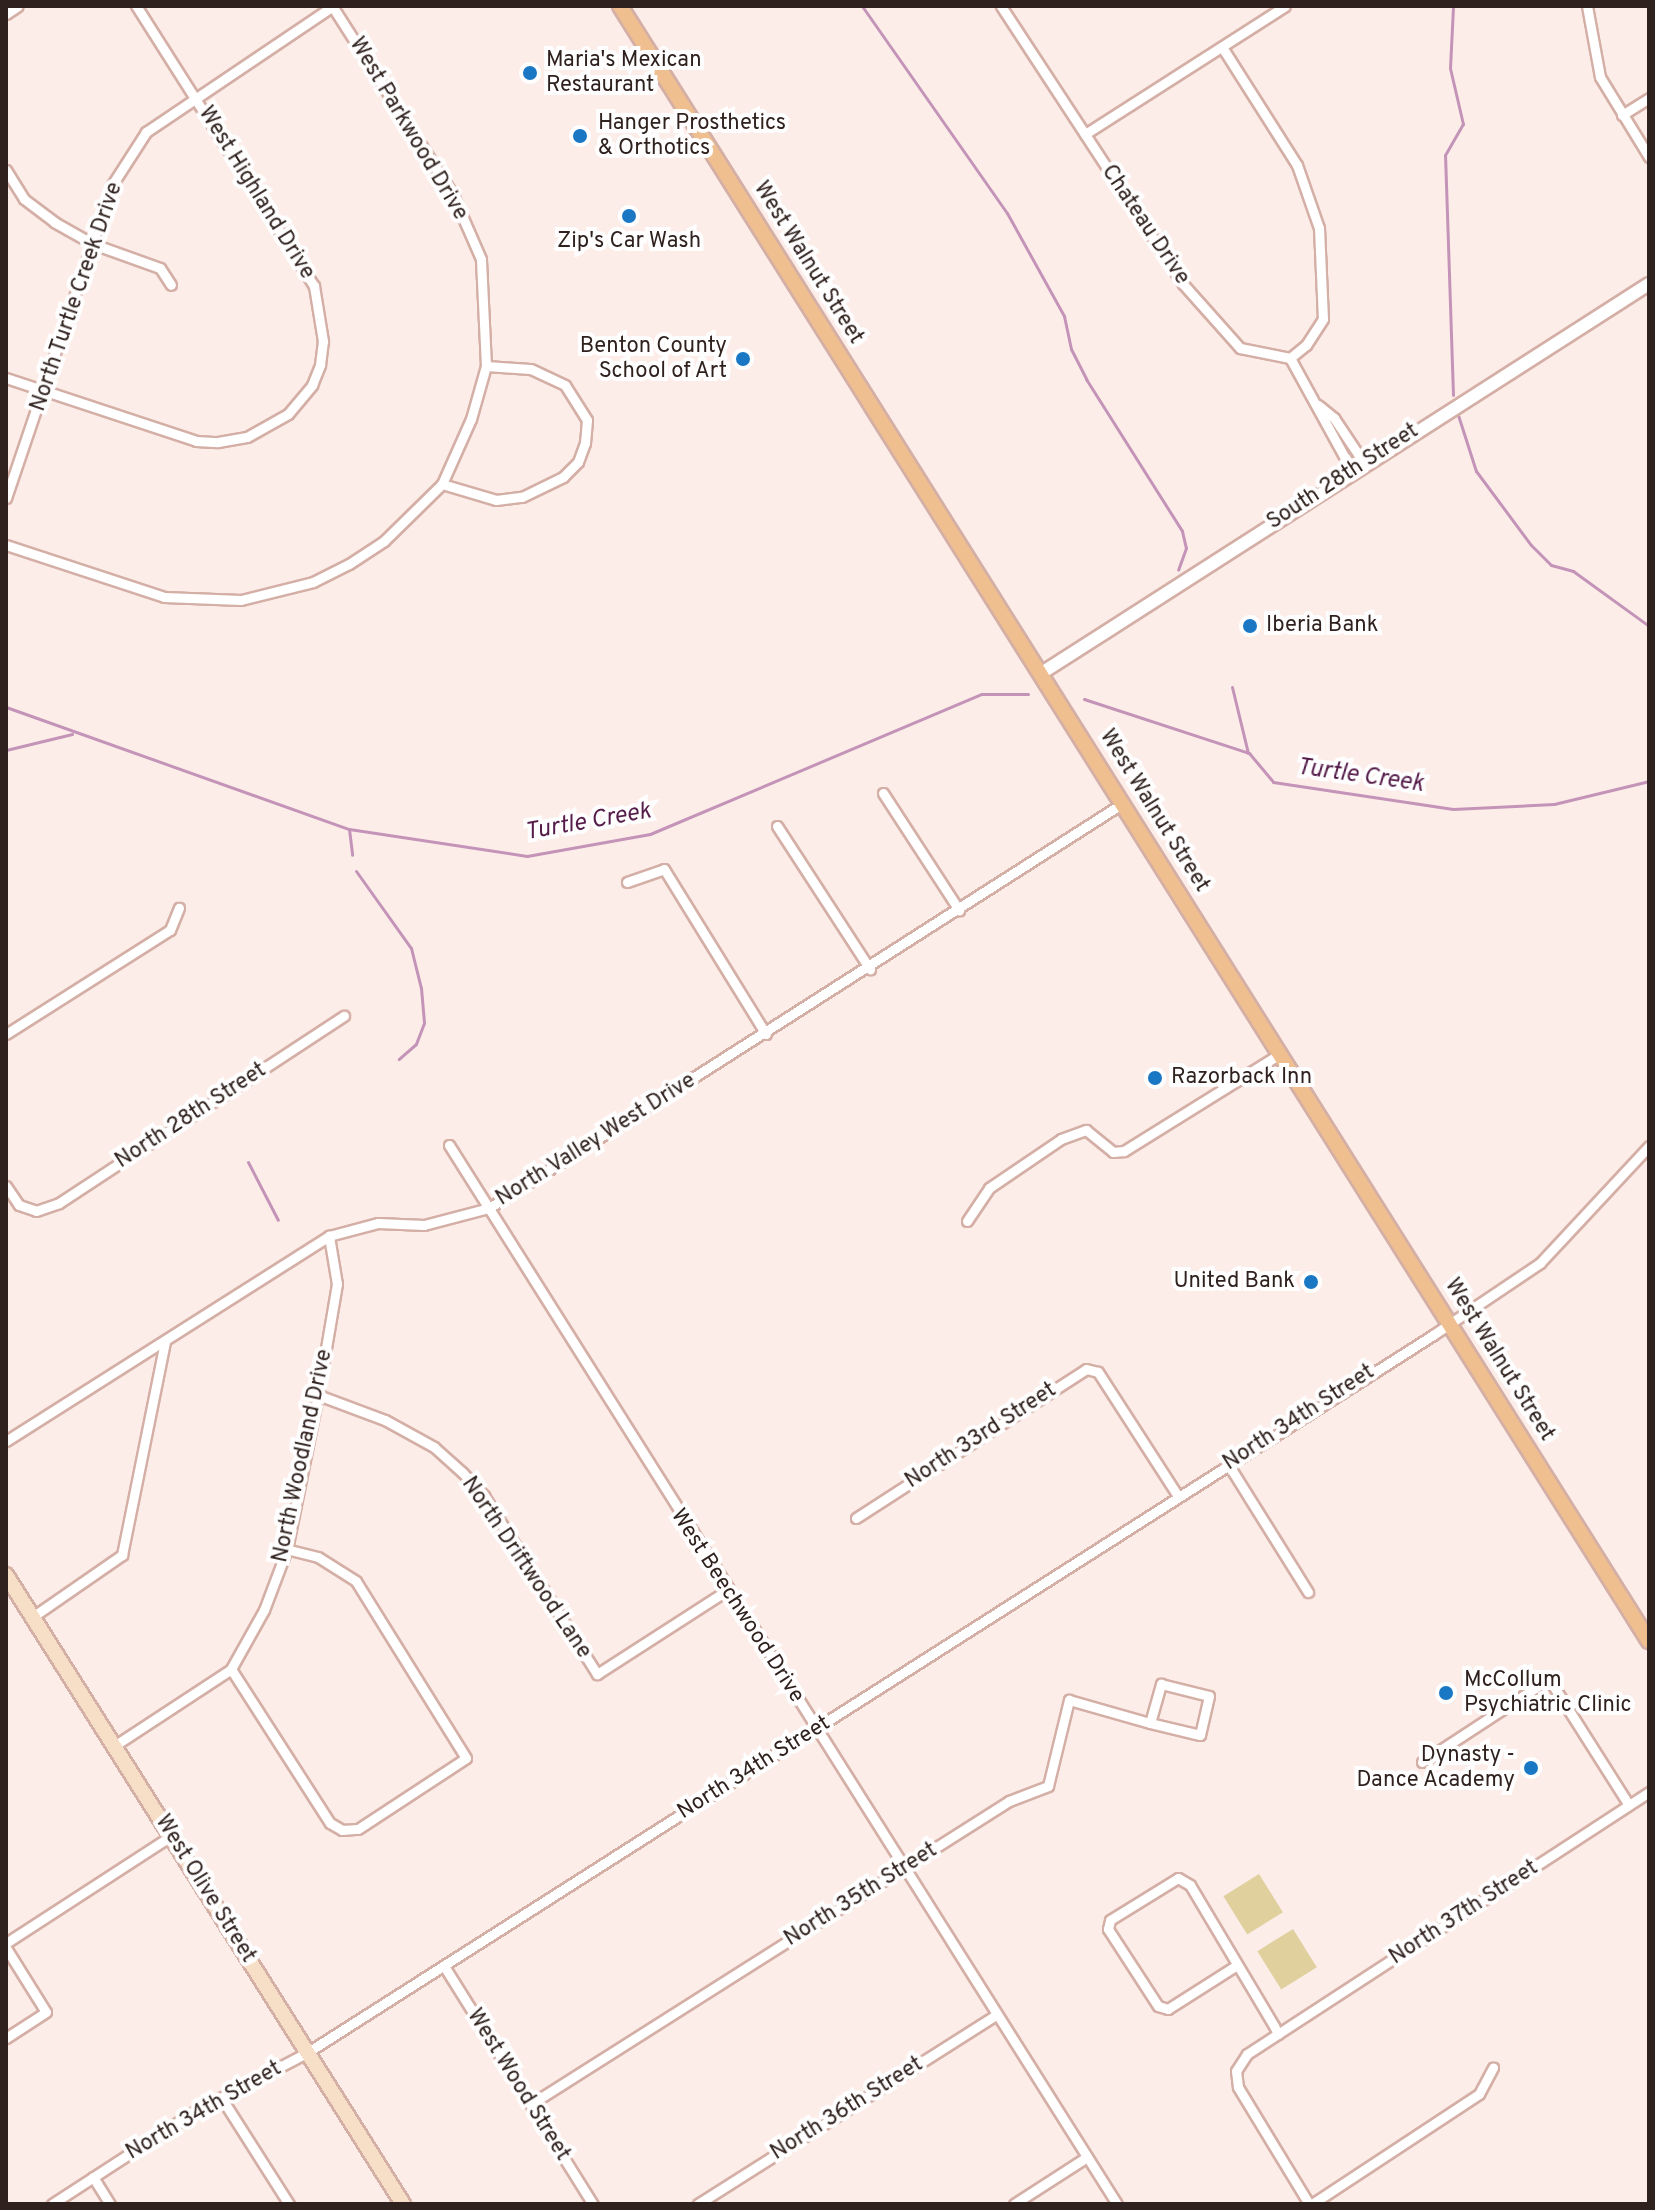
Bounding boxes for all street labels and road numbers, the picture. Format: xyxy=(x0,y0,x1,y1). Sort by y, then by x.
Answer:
street label: West Parkwood Drive xyxy=(343,33,473,225)
street label: West Highland Drive xyxy=(192,102,320,284)
street label: Chateau Drive xyxy=(1095,160,1195,290)
street label: West Walnut Street xyxy=(747,177,869,349)
street label: North Turtle Creek Drive xyxy=(25,179,129,415)
street label: South 28th Street xyxy=(1262,418,1424,536)
street label: West Walnut Street xyxy=(1093,725,1215,897)
street label: North 28th Street xyxy=(111,1057,271,1175)
street label: North Valley West Drive xyxy=(491,1067,701,1213)
street label: West Walnut Street xyxy=(1438,1274,1560,1446)
street label: North Woodland Drive xyxy=(267,1347,339,1565)
street label: North 34th Street xyxy=(1218,1359,1380,1477)
street label: North 33rd Street xyxy=(901,1377,1061,1495)
street label: North Driftwood Lane xyxy=(455,1472,597,1664)
street label: West Beechwood Drive xyxy=(664,1504,810,1708)
street label: North 34th Street xyxy=(673,1710,835,1826)
street label: West Olive Street xyxy=(149,1810,261,1968)
street label: North 35th Street xyxy=(780,1837,942,1953)
street label: North 37th Street xyxy=(1385,1855,1543,1971)
street label: West Wood Street xyxy=(461,2004,575,2166)
street label: North 36th Street xyxy=(766,2052,928,2166)
street label: North 34th Street xyxy=(122,2056,286,2166)

